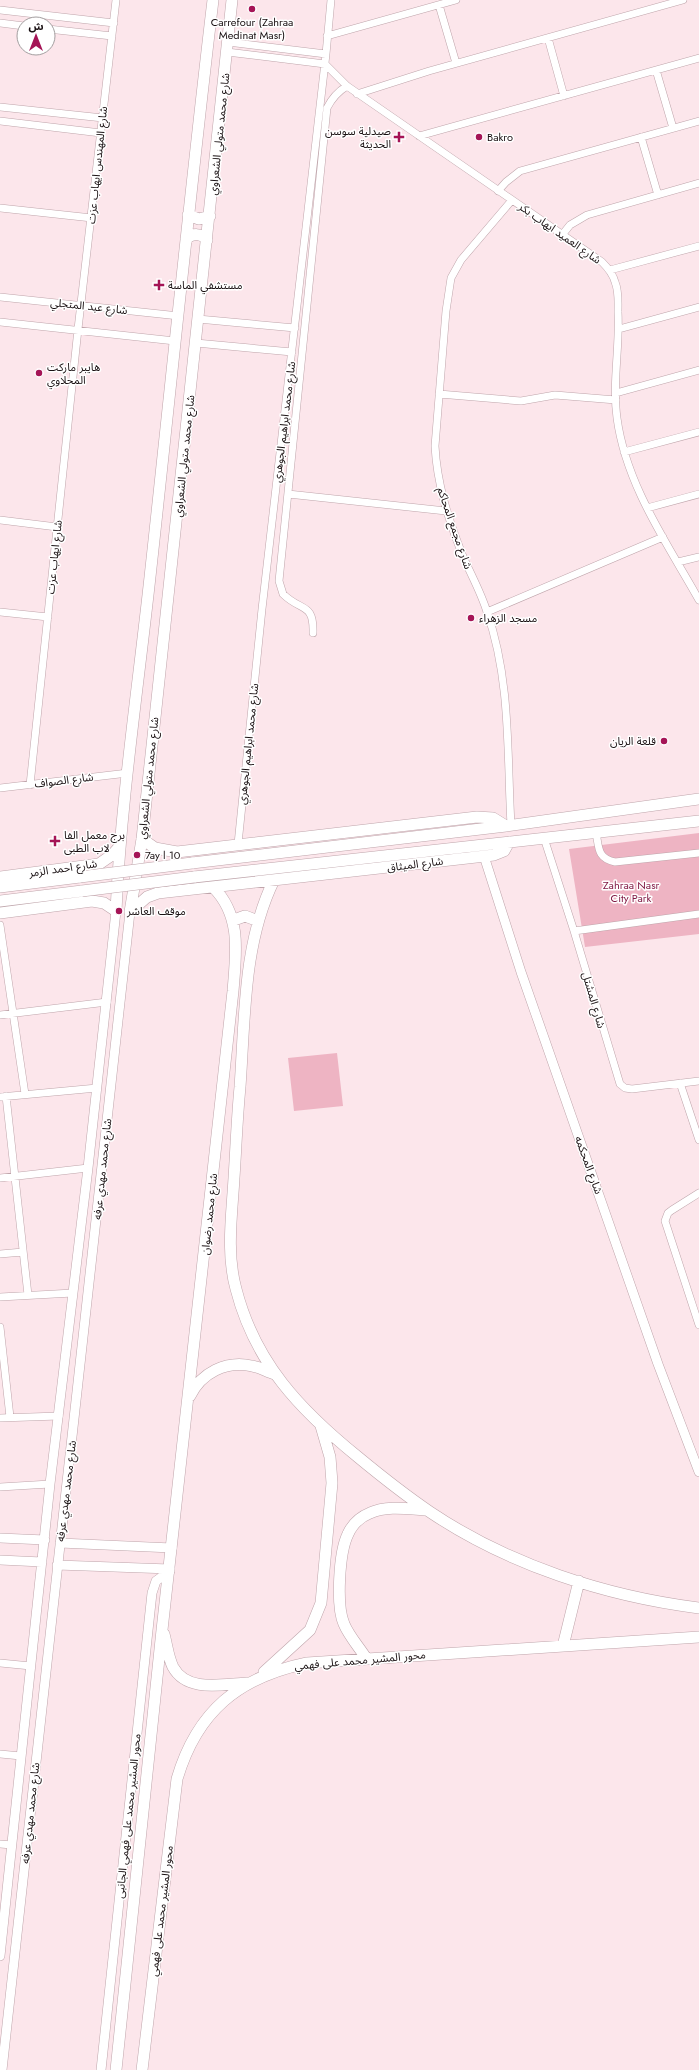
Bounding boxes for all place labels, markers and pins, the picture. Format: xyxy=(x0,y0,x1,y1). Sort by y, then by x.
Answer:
marker: Carrefour (Zahraa Medinat Masr) xyxy=(247,4,257,14)
place label: Carrefour (Zahraa Medinat Masr) xyxy=(211,14,293,43)
place label: صيدلية سوسن الحديثة xyxy=(325,123,391,152)
place label: Bakro xyxy=(487,129,513,145)
marker: صيدلية سوسن الحديثة xyxy=(394,132,404,142)
marker: Bakro xyxy=(474,132,484,142)
place label: مستشفي الماسة xyxy=(168,277,243,295)
marker: مستشفي الماسة xyxy=(153,279,165,291)
place label: هايبر ماركت المحلاوي xyxy=(47,359,100,390)
marker: هايبر ماركت المحلاوي xyxy=(34,368,44,378)
place label: مسجد الزهراء xyxy=(479,610,537,626)
marker: مسجد الزهراء xyxy=(466,613,476,623)
place label: قلعة الريان xyxy=(610,733,656,749)
marker: قلعة الريان xyxy=(659,736,669,746)
place label: برج معمل الفا لاب الطبى xyxy=(64,827,125,856)
marker: برج معمل الفا لاب الطبى xyxy=(49,835,61,847)
place label: 7ay l 10 xyxy=(145,847,181,863)
marker: 7ay l 10 xyxy=(132,850,142,860)
place label: موقف العاشر xyxy=(126,903,186,919)
marker: موقف العاشر xyxy=(114,906,124,916)

